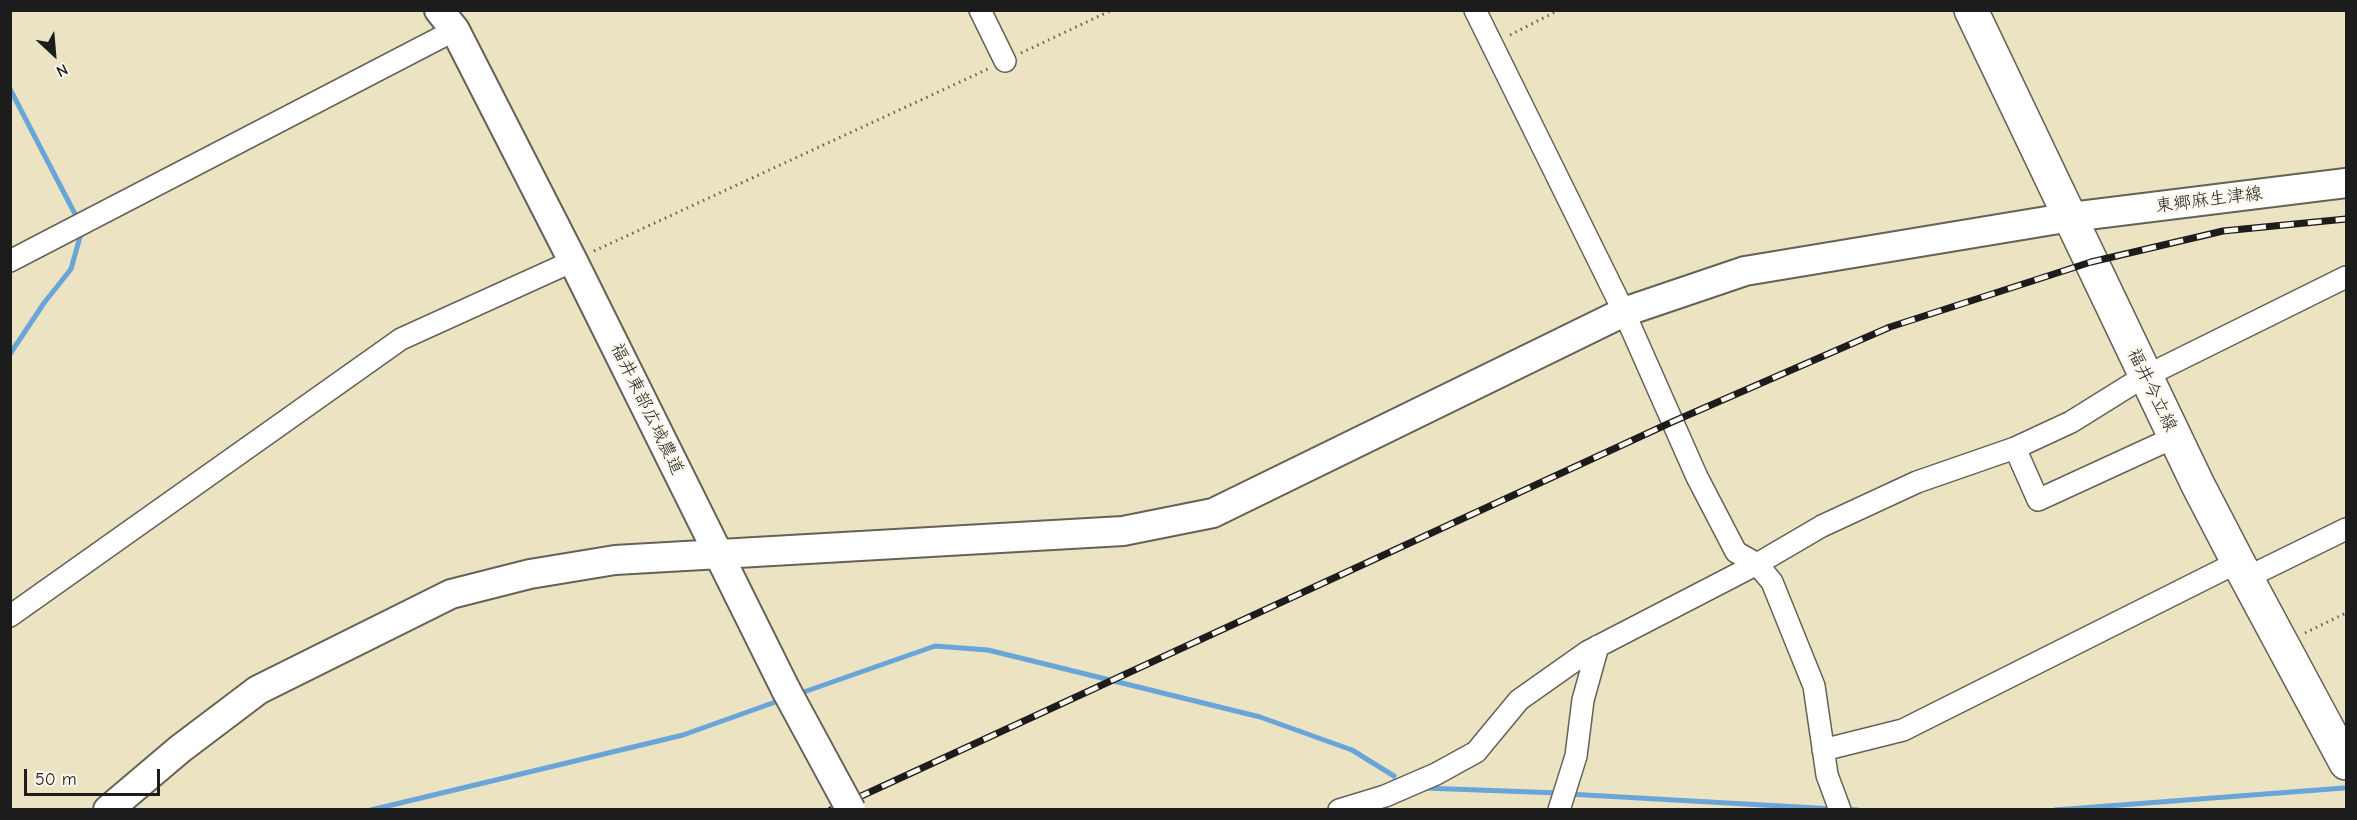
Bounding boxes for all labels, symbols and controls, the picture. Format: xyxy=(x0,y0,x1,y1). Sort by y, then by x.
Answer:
north arrow xyxy=(24,24,84,84)
text: N xyxy=(53,60,71,81)
street label: 東郷麻生津線 xyxy=(2154,183,2264,217)
street label: 福井東部広域農道 xyxy=(606,340,688,478)
street label: 福井今立線 xyxy=(2123,345,2181,435)
scale bar xyxy=(27,757,164,795)
text: 50 m xyxy=(35,769,77,790)

